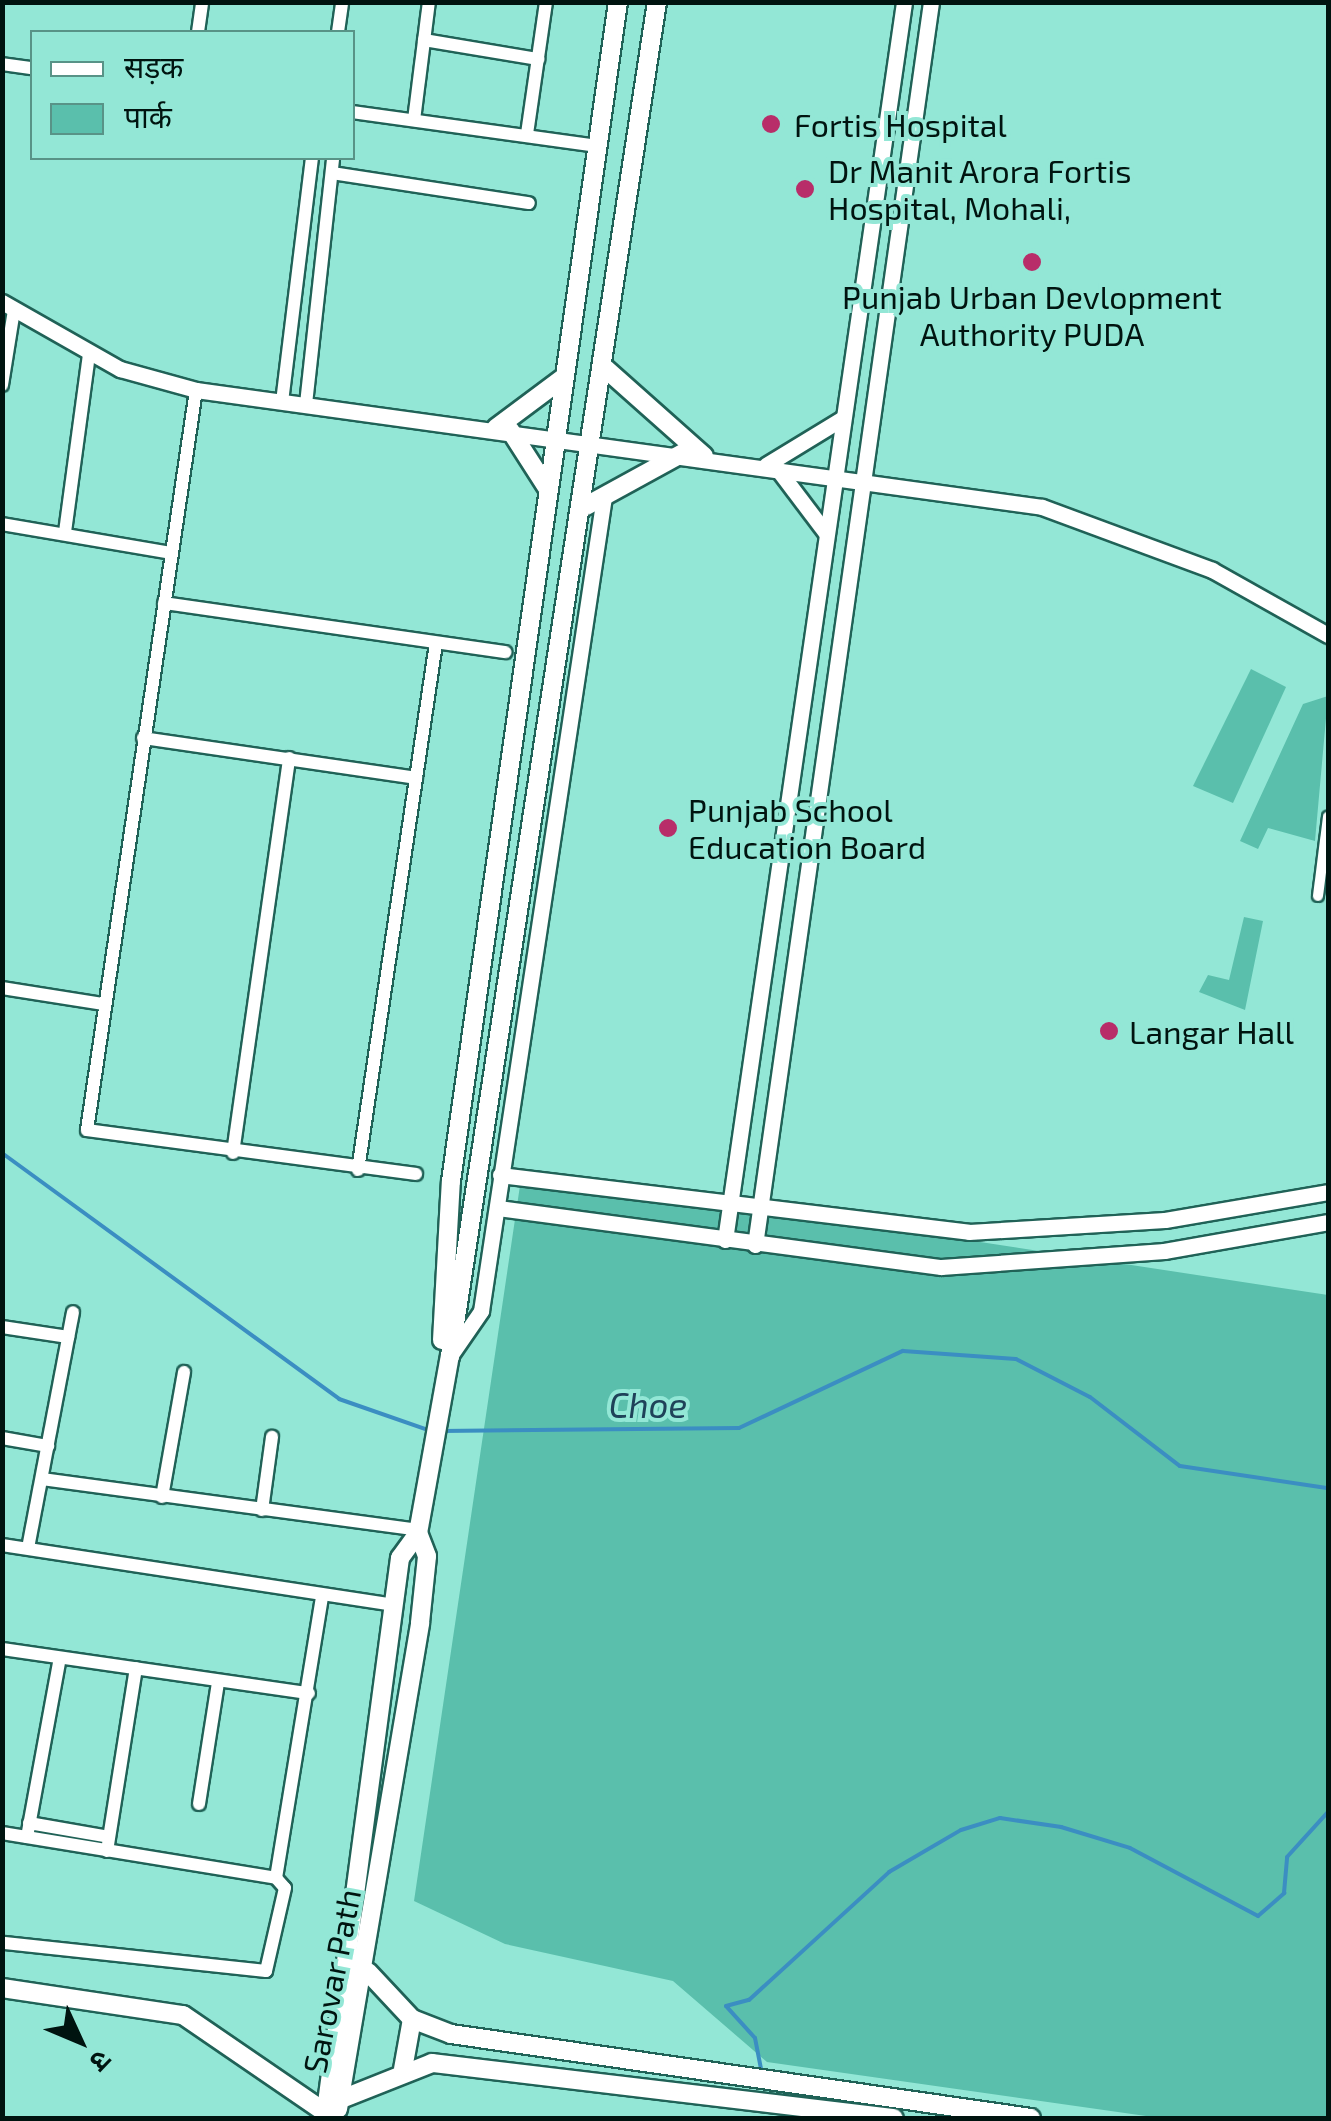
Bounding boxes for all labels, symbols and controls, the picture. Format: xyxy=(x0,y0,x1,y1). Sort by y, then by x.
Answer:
legend xyxy=(30,30,355,160)
text: सड़क xyxy=(124,48,183,84)
text: पार्क xyxy=(124,98,172,134)
place label: Fortis Hospital xyxy=(794,105,1007,143)
marker: Fortis Hospital xyxy=(758,111,784,137)
place label: Dr Manit Arora Fortis Hospital, Mohali, xyxy=(828,152,1133,227)
marker: Dr Manit Arora Fortis Hospital, Mohali, xyxy=(792,176,818,202)
marker: Punjab Urban Devlopment Authority PUDA xyxy=(1021,251,1043,273)
place label: Punjab Urban Devlopment Authority PUDA xyxy=(842,278,1222,353)
place label: Punjab School Education Board xyxy=(688,791,926,866)
marker: Punjab School Education Board xyxy=(657,817,679,839)
place label: Langar Hall xyxy=(1129,1012,1295,1050)
marker: Langar Hall xyxy=(1098,1020,1120,1042)
water label: Choe xyxy=(609,1383,687,1425)
street label: Sarovar Path xyxy=(294,1885,368,2077)
north arrow xyxy=(30,1991,130,2091)
text: उ xyxy=(84,2044,120,2080)

